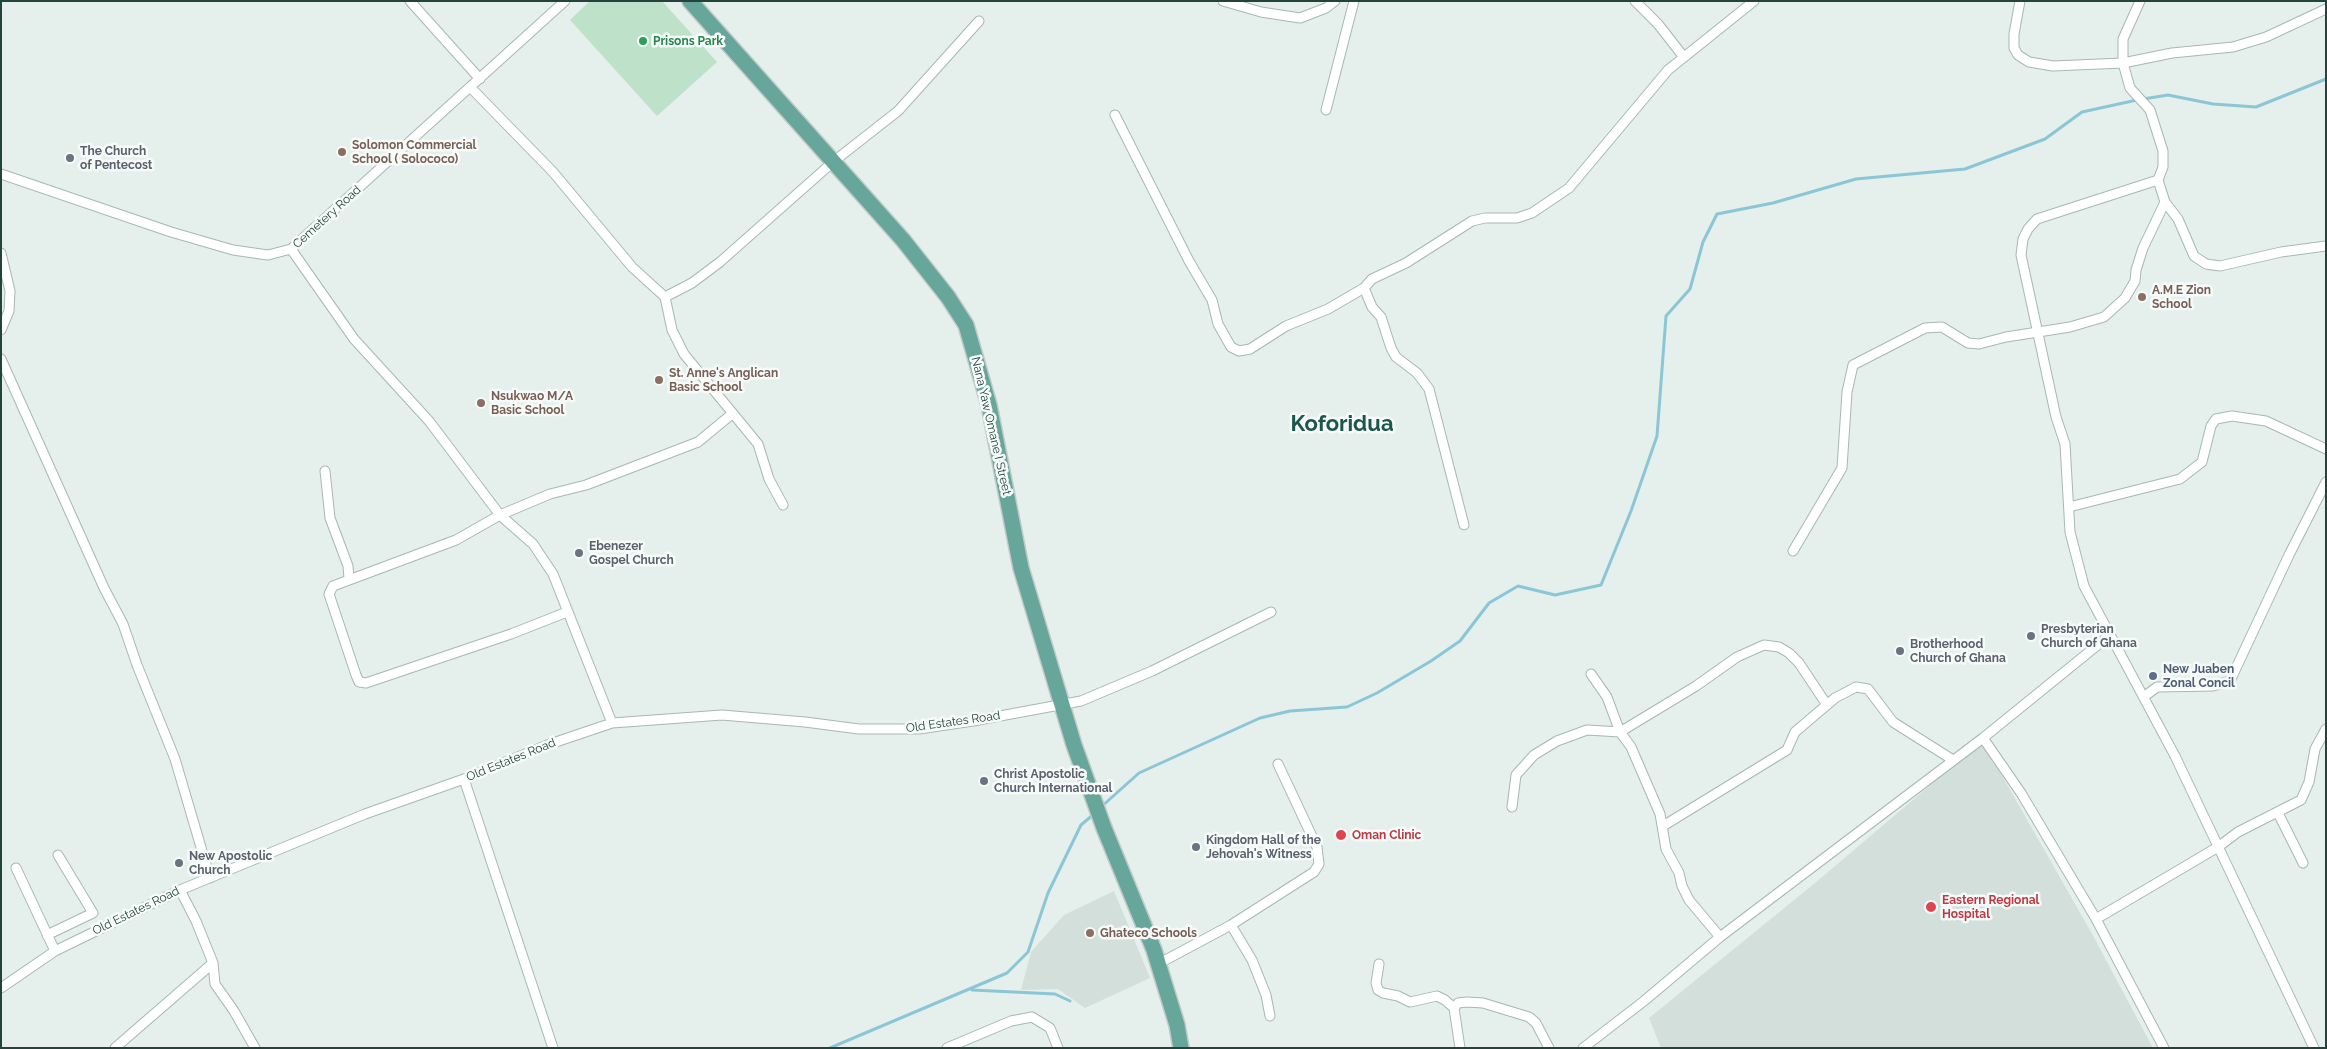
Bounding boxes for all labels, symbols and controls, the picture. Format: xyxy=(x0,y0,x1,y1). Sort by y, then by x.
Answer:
place label: Prisons Park xyxy=(653,34,723,48)
marker: Prisons Park xyxy=(637,35,649,47)
place label: Solomon Commercial School ( Solococo) xyxy=(352,138,476,166)
place label: The Church of Pentecost xyxy=(80,144,152,172)
marker: Solomon Commercial School ( Solococo) xyxy=(336,146,348,158)
marker: The Church of Pentecost xyxy=(64,152,76,164)
street label: Cemetery Road xyxy=(290,183,364,251)
place label: A.M.E Zion School xyxy=(2152,283,2211,311)
marker: A.M.E Zion School xyxy=(2136,291,2148,303)
street label: Nana Yaw Omane I Street xyxy=(968,356,1014,496)
place label: St. Anne's Anglican Basic School xyxy=(669,366,778,394)
marker: St. Anne's Anglican Basic School xyxy=(653,374,665,386)
place label: Nsukwao M/A Basic School xyxy=(491,389,573,417)
marker: Nsukwao M/A Basic School xyxy=(475,397,487,409)
district label: Koforidua xyxy=(1290,411,1394,437)
place label: Ebenezer Gospel Church xyxy=(589,539,674,567)
marker: Ebenezer Gospel Church xyxy=(573,547,585,559)
place label: Presbyterian Church of Ghana xyxy=(2041,622,2137,650)
marker: Presbyterian Church of Ghana xyxy=(2025,630,2037,642)
place label: Brotherhood Church of Ghana xyxy=(1910,637,2006,665)
marker: Brotherhood Church of Ghana xyxy=(1894,645,1906,657)
place label: New Juaben Zonal Concil xyxy=(2163,662,2235,690)
marker: New Juaben Zonal Concil xyxy=(2147,670,2159,682)
street label: Old Estates Road xyxy=(905,708,1001,736)
street label: Old Estates Road xyxy=(464,736,558,784)
place label: Christ Apostolic Church International xyxy=(994,767,1112,795)
marker: Christ Apostolic Church International xyxy=(978,775,990,787)
marker: Oman Clinic xyxy=(1334,828,1348,842)
place label: Oman Clinic xyxy=(1352,828,1421,842)
place label: Kingdom Hall of the Jehovah's Witness xyxy=(1206,833,1321,861)
marker: Kingdom Hall of the Jehovah's Witness xyxy=(1190,841,1202,853)
place label: New Apostolic Church xyxy=(189,849,272,877)
marker: New Apostolic Church xyxy=(173,857,185,869)
street label: Old Estates Road xyxy=(90,884,182,938)
place label: Eastern Regional Hospital xyxy=(1942,893,2039,921)
marker: Eastern Regional Hospital xyxy=(1924,900,1938,914)
place label: Ghateco Schools xyxy=(1100,926,1197,940)
marker: Ghateco Schools xyxy=(1084,927,1096,939)

